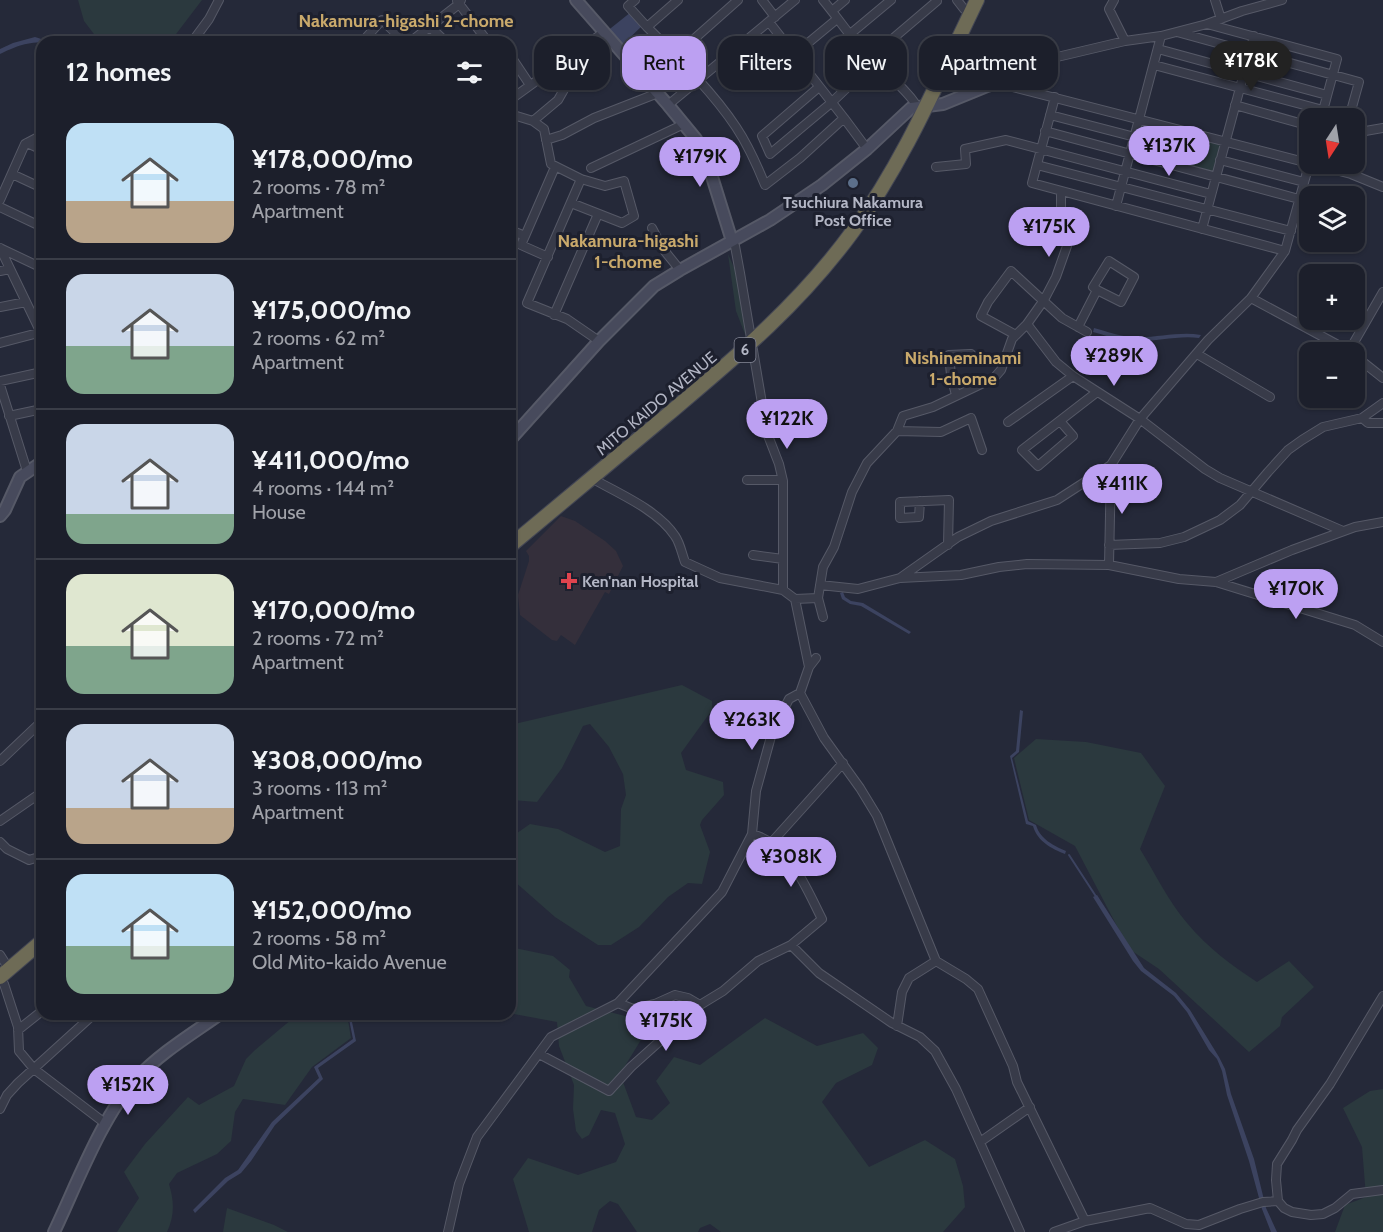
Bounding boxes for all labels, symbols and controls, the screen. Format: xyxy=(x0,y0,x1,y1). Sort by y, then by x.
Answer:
district label: Nakamura-higashi 2-chome xyxy=(298,10,514,32)
chip: Buy xyxy=(534,36,610,90)
chip: Rent xyxy=(622,36,706,90)
chip: Filters xyxy=(718,36,813,90)
chip: New xyxy=(825,36,907,90)
chip: Apartment xyxy=(919,36,1058,90)
pin: ¥178K xyxy=(1209,41,1293,92)
text: ¥178K xyxy=(1224,48,1278,72)
text: 12 homes xyxy=(66,56,171,88)
icon: filters xyxy=(453,56,486,89)
north arrow xyxy=(1299,108,1365,174)
map controls xyxy=(1299,108,1365,408)
pin: ¥137K xyxy=(1127,126,1211,177)
text: ¥137K xyxy=(1143,133,1195,157)
pin: ¥179K xyxy=(658,137,742,188)
text: ¥178,000/mo xyxy=(252,143,413,175)
text: ¥179K xyxy=(673,144,727,168)
icon: home xyxy=(114,147,186,219)
text: 2 rooms · 78 m² xyxy=(252,175,385,199)
marker: Tsuchiura Nakamura Post Office xyxy=(846,176,860,190)
button: layers xyxy=(1299,186,1365,252)
place label: Tsuchiura Nakamura Post Office xyxy=(783,193,923,230)
text: Apartment xyxy=(252,199,344,223)
pin: ¥175K xyxy=(1007,207,1091,258)
text: ¥175K xyxy=(1023,214,1075,238)
district label: Nakamura-higashi 1-chome xyxy=(557,230,699,273)
button: + xyxy=(1299,264,1365,330)
text: ¥175,000/mo xyxy=(252,294,411,326)
icon: home xyxy=(114,298,186,370)
text: 2 rooms · 62 m² xyxy=(252,326,385,350)
pin: ¥289K xyxy=(1072,336,1156,387)
road number: 6 xyxy=(734,338,756,362)
button: − xyxy=(1299,342,1365,408)
text: ¥289K xyxy=(1085,343,1143,367)
street label: MITO KAIDO AVENUE xyxy=(592,347,720,459)
district label: Nishineminami 1-chome xyxy=(905,347,1021,390)
text: Apartment xyxy=(252,350,344,374)
pin: ¥122K xyxy=(745,399,829,450)
text: ¥122K xyxy=(760,406,814,430)
text: ¥411,000/mo xyxy=(252,444,409,476)
icon: home xyxy=(114,448,186,520)
pin: ¥411K xyxy=(1080,464,1164,515)
text: ¥411K xyxy=(1096,471,1148,495)
text: 4 rooms · 144 m² xyxy=(252,476,394,500)
text: House xyxy=(252,500,306,524)
pin: ¥170K xyxy=(1254,569,1338,620)
marker: Ken'nan Hospital xyxy=(560,572,578,590)
place label: Ken'nan Hospital xyxy=(582,572,698,591)
text: ¥170K xyxy=(1268,576,1324,600)
text: ¥170,000/mo xyxy=(252,594,415,626)
icon: home xyxy=(114,598,186,670)
text: 2 rooms · 72 m² xyxy=(252,626,384,650)
text: Apartment xyxy=(252,650,344,674)
pin: ¥263K xyxy=(710,700,794,751)
text: ¥263K xyxy=(723,707,781,731)
text: ¥308,000/mo xyxy=(252,744,422,776)
icon: home xyxy=(114,748,186,820)
text: 3 rooms · 113 m² xyxy=(252,776,388,800)
text: Apartment xyxy=(252,800,344,824)
pin: ¥308K xyxy=(749,837,833,888)
text: ¥308K xyxy=(760,844,822,868)
text: ¥152,000/mo xyxy=(252,894,412,926)
icon: home xyxy=(114,898,186,970)
text: 2 rooms · 58 m² xyxy=(252,926,386,950)
text: Old Mito-kaido Avenue xyxy=(252,950,447,974)
pin: ¥175K xyxy=(624,1001,708,1052)
text: ¥175K xyxy=(640,1008,692,1032)
pin: ¥152K xyxy=(86,1065,170,1116)
text: ¥152K xyxy=(101,1072,155,1096)

